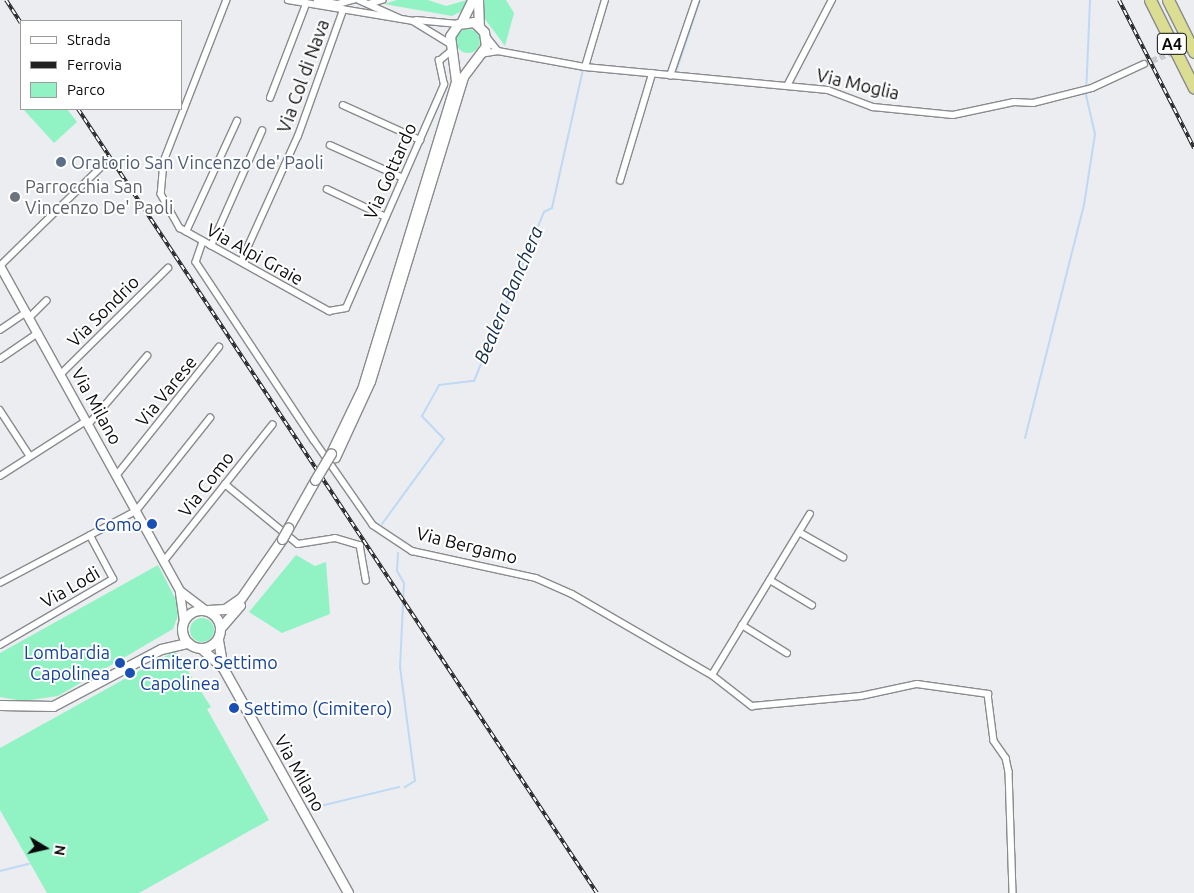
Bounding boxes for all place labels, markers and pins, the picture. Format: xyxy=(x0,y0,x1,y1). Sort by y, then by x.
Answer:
place label: Oratorio San Vincenzo de' Paoli xyxy=(71,151,324,173)
marker: Oratorio San Vincenzo de' Paoli xyxy=(55,156,67,168)
place label: Parrocchia San Vincenzo De' Paoli xyxy=(25,176,173,218)
marker: Parrocchia San Vincenzo De' Paoli xyxy=(9,191,21,203)
place label: Como xyxy=(94,513,142,535)
marker: Como xyxy=(146,518,158,530)
place label: Lombardia Capolinea xyxy=(24,642,110,684)
place label: Cimitero Settimo Capolinea xyxy=(140,652,278,694)
marker: Lombardia Capolinea xyxy=(114,657,126,669)
marker: Cimitero Settimo Capolinea xyxy=(124,667,136,679)
place label: Settimo (Cimitero) xyxy=(244,697,392,719)
marker: Settimo (Cimitero) xyxy=(228,702,240,714)

